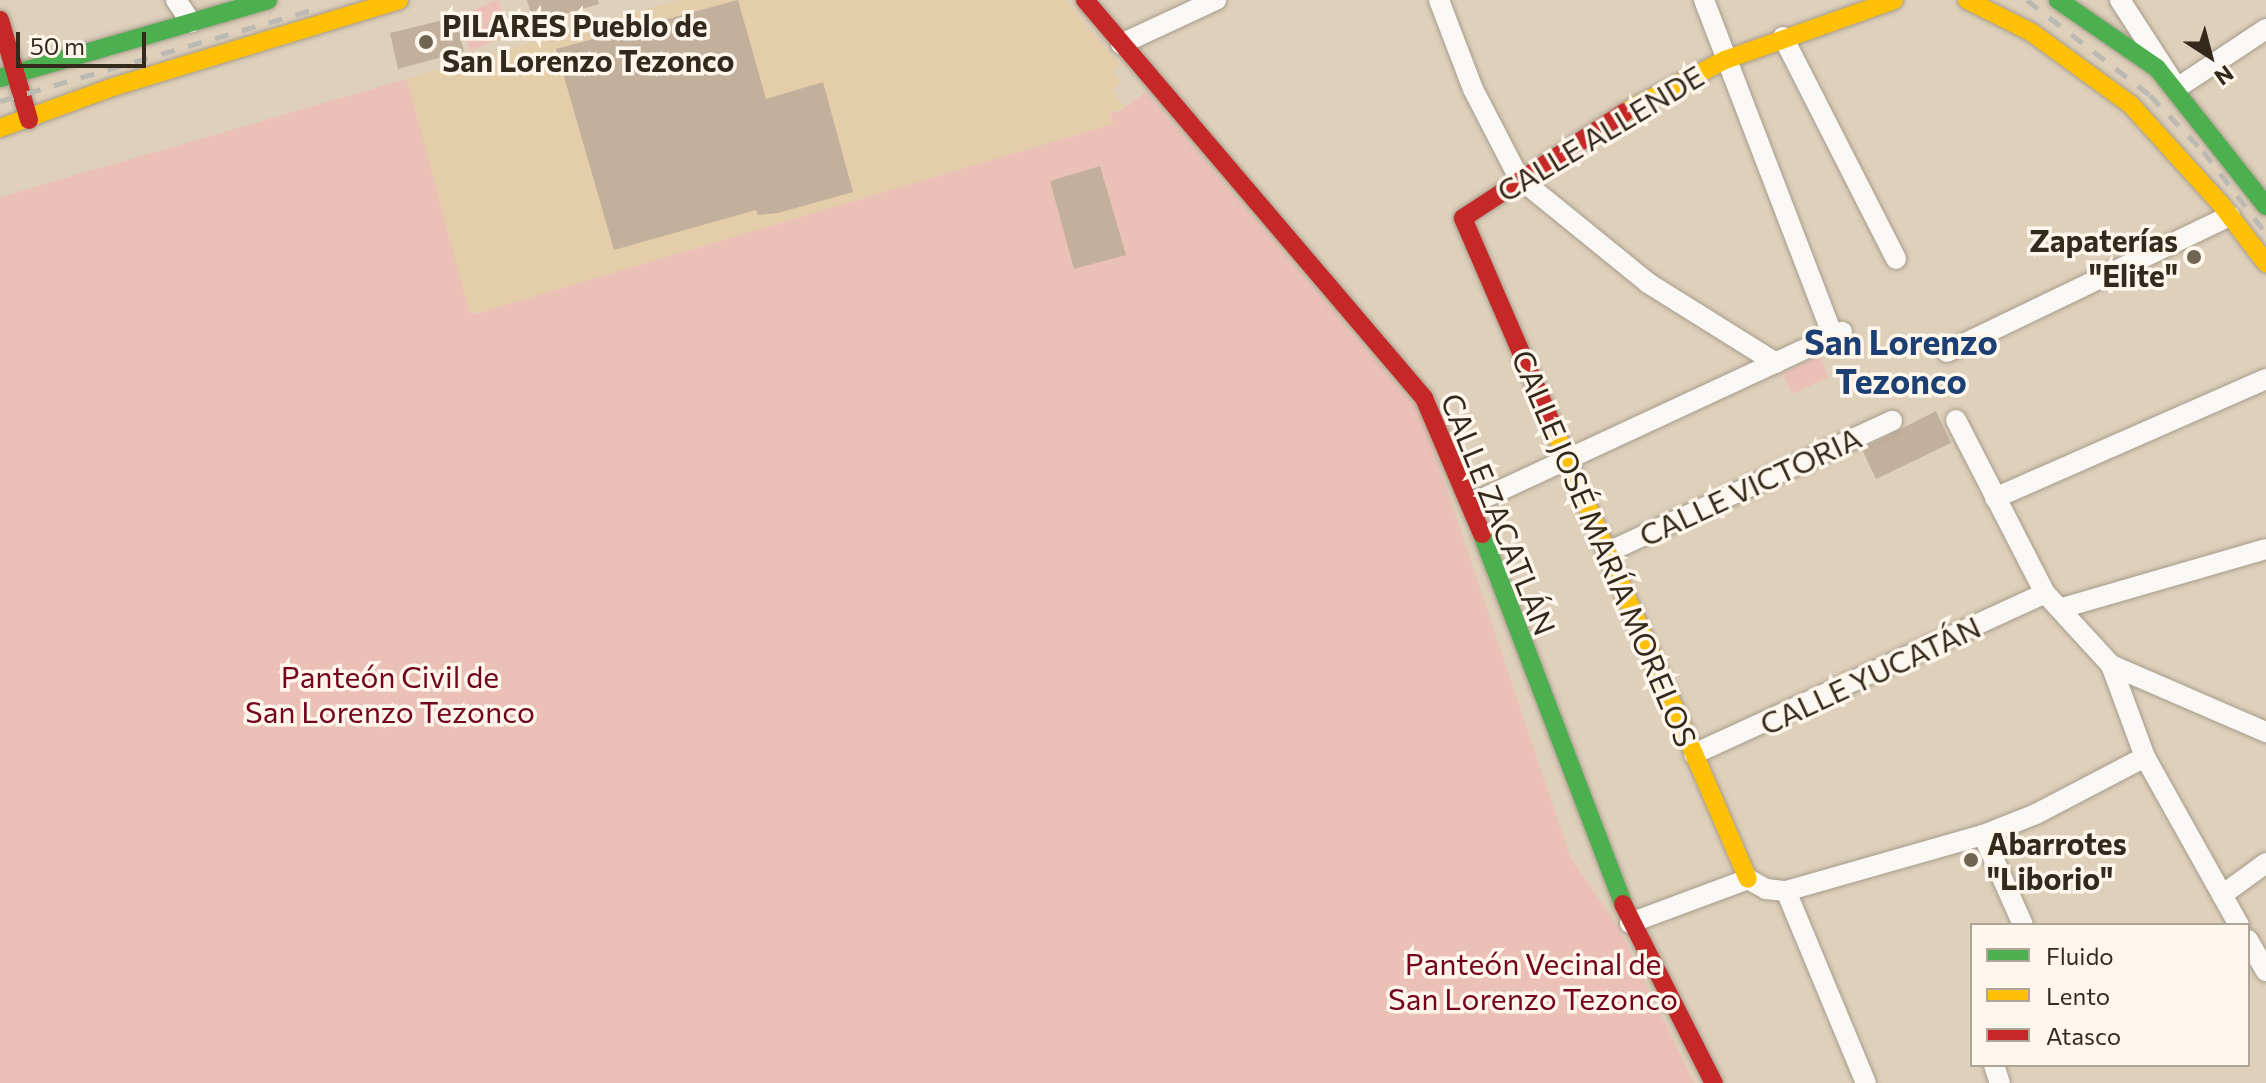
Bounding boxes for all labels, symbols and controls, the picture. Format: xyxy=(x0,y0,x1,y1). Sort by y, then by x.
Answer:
place label: PILARES Pueblo de San Lorenzo Tezonco xyxy=(442,7,734,78)
scale bar xyxy=(20,16,150,66)
north arrow xyxy=(2170,16,2250,96)
text: 50 m xyxy=(30,31,85,60)
marker: PILARES Pueblo de San Lorenzo Tezonco xyxy=(417,33,435,51)
street label: CALLE ALLENDE xyxy=(1490,57,1710,209)
text: N xyxy=(2210,60,2239,92)
place label: Zapaterías "Elite" xyxy=(2029,222,2178,292)
marker: Zapaterías "Elite" xyxy=(2185,248,2203,266)
district label: San Lorenzo Tezonco xyxy=(1804,321,1998,400)
street label: CALLE JOSÉ MARÍA MORELOS xyxy=(1505,344,1705,752)
street label: CALLE ZACATLÁN xyxy=(1434,388,1564,640)
street label: CALLE VICTORIA xyxy=(1633,419,1867,553)
street label: CALLE YUCATÁN xyxy=(1754,608,1986,742)
park label: Panteón Civil de San Lorenzo Tezonco xyxy=(245,658,535,728)
place label: Abarrotes "Liborio" xyxy=(1987,825,2127,896)
marker: Abarrotes "Liborio" xyxy=(1962,851,1980,869)
legend xyxy=(1970,923,2250,1067)
text: Fluido xyxy=(2046,941,2114,970)
park label: Panteón Vecinal de San Lorenzo Tezonco xyxy=(1388,945,1678,1016)
text: Lento xyxy=(2046,981,2110,1010)
text: Atasco xyxy=(2046,1021,2121,1050)

